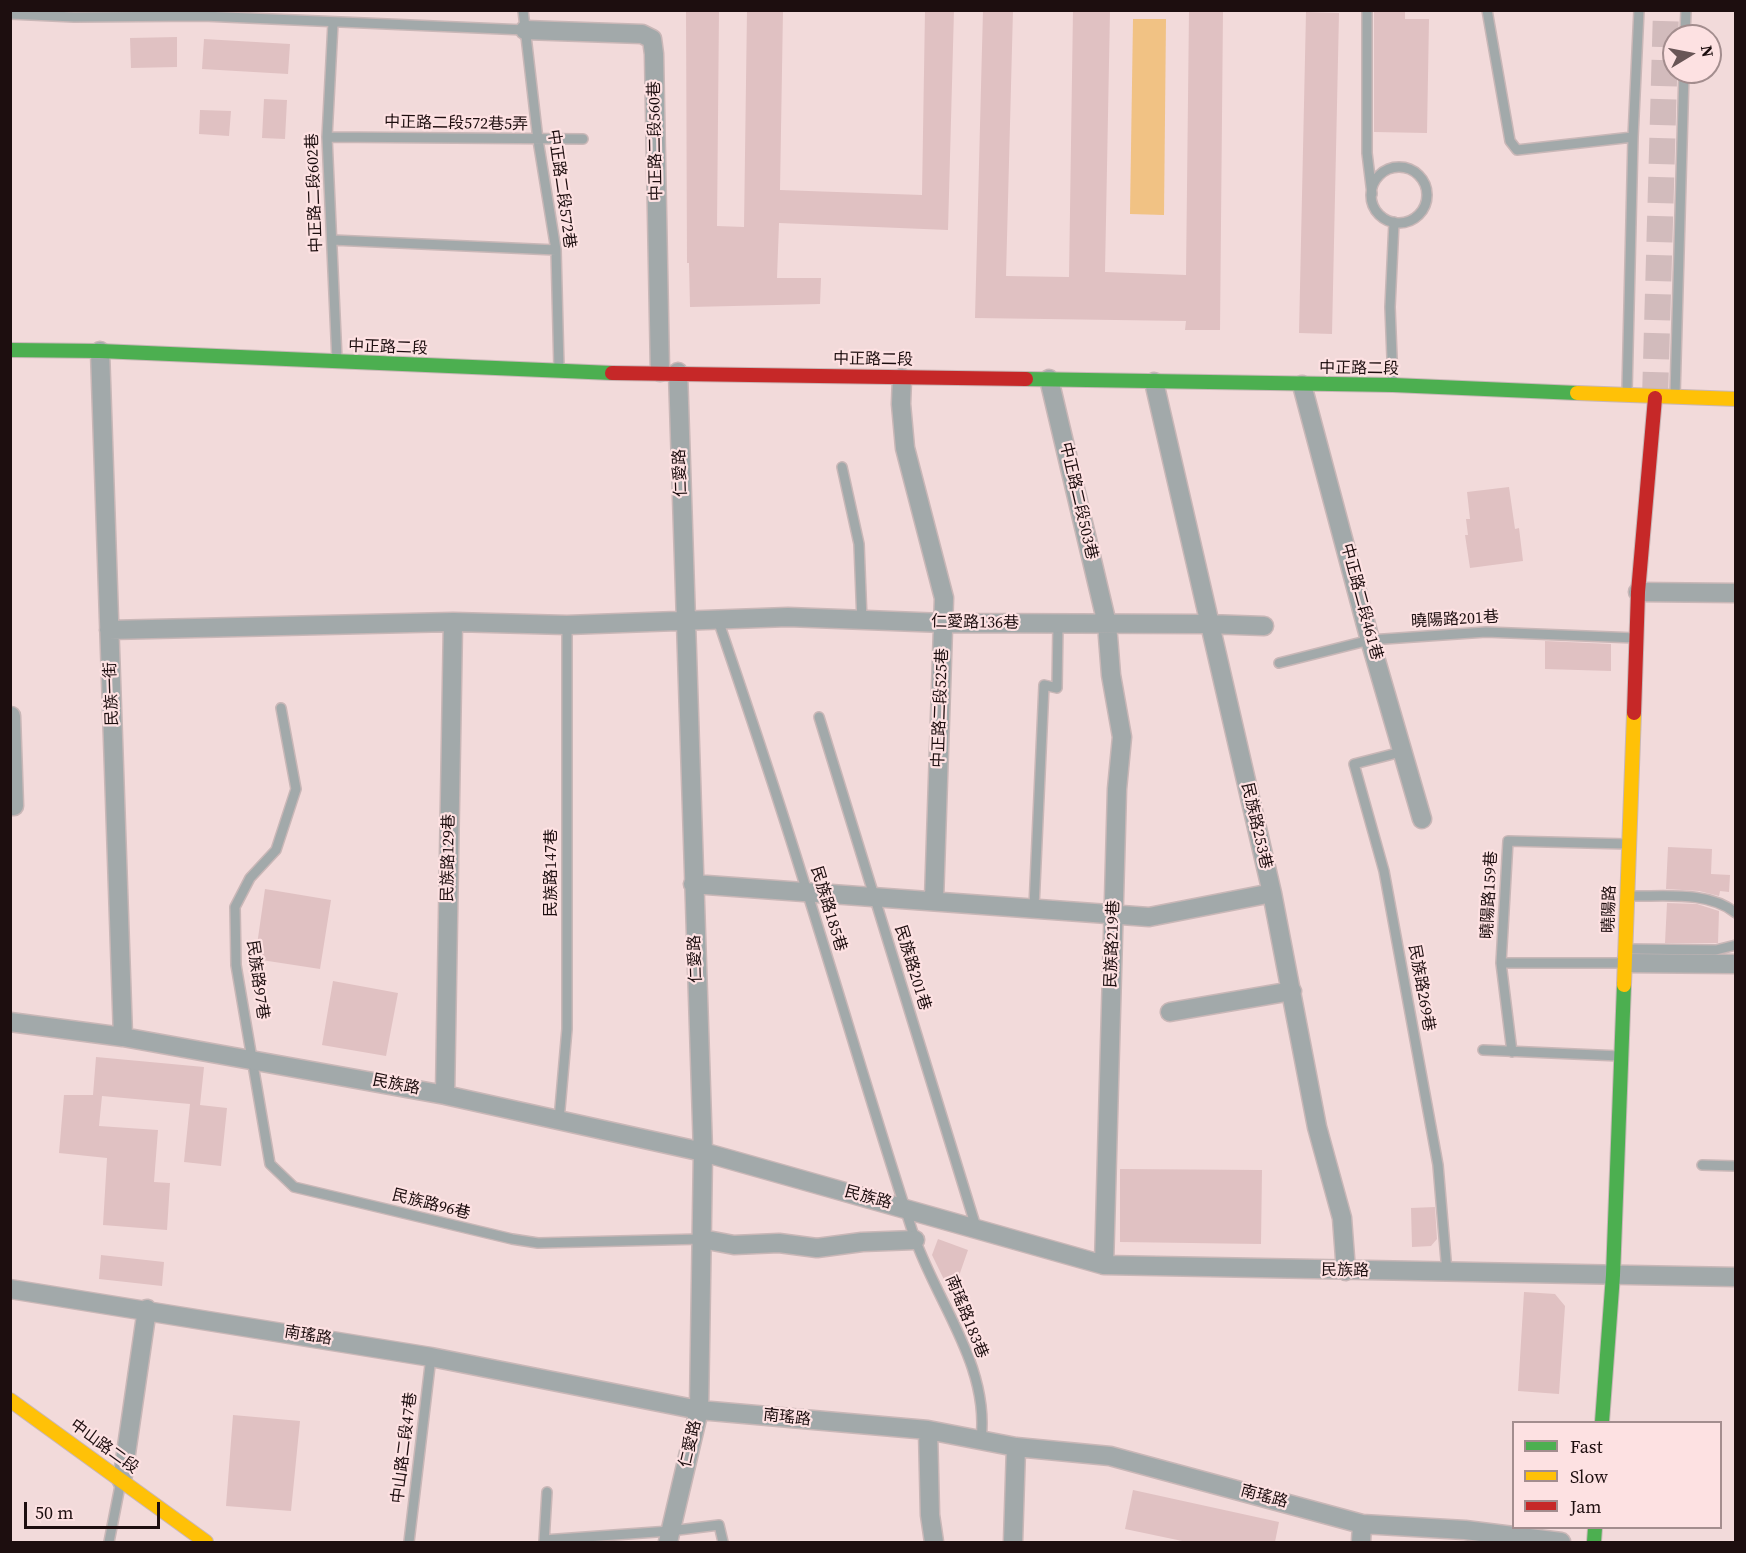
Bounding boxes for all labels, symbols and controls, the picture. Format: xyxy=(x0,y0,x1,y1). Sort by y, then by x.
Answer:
north arrow xyxy=(1662,24,1722,84)
text: N xyxy=(1696,44,1720,59)
street label: 中正路二段560巷 xyxy=(645,81,667,201)
street label: 中正路二段572巷5弄 xyxy=(384,113,528,135)
street label: 中正路二段572巷 xyxy=(543,128,579,250)
street label: 中正路二段602巷 xyxy=(303,133,327,253)
street label: 中正路二段 xyxy=(348,337,428,359)
street label: 中正路二段 xyxy=(833,350,913,370)
street label: 中正路二段 xyxy=(1319,359,1399,379)
street label: 中正路二段503巷 xyxy=(1055,440,1101,562)
street label: 仁愛路 xyxy=(671,449,691,497)
street label: 中正路二段461巷 xyxy=(1336,542,1386,662)
street label: 曉陽路201巷 xyxy=(1411,608,1499,632)
street label: 仁愛路136巷 xyxy=(931,613,1019,633)
street label: 中正路二段525巷 xyxy=(929,648,953,768)
street label: 民族一街 xyxy=(101,662,123,726)
street label: 民族路253巷 xyxy=(1237,781,1275,871)
street label: 民族路129巷 xyxy=(439,814,459,902)
street label: 民族路147巷 xyxy=(542,829,562,917)
street label: 曉陽路159巷 xyxy=(1478,851,1502,939)
street label: 民族路185巷 xyxy=(806,864,850,954)
street label: 曉陽路 xyxy=(1600,885,1620,933)
street label: 民族路219巷 xyxy=(1102,900,1124,988)
street label: 民族路201巷 xyxy=(890,923,934,1013)
street label: 仁愛路 xyxy=(686,935,706,983)
street label: 民族路97巷 xyxy=(242,939,272,1021)
street label: 民族路269巷 xyxy=(1404,943,1438,1033)
street label: 民族路 xyxy=(371,1071,421,1099)
street label: 民族路 xyxy=(842,1183,894,1213)
street label: 民族路96巷 xyxy=(390,1186,472,1224)
street label: 民族路 xyxy=(1321,1261,1369,1281)
street label: 南瑤路183巷 xyxy=(941,1273,991,1361)
street label: 南瑤路 xyxy=(283,1323,333,1349)
street label: 中山路二段47巷 xyxy=(389,1391,421,1505)
street label: 南瑤路 xyxy=(762,1406,812,1430)
street label: 中山路二段 xyxy=(66,1416,142,1478)
street label: 仁愛路 xyxy=(676,1418,706,1470)
legend xyxy=(1512,1421,1722,1529)
text: Fast xyxy=(1570,1434,1603,1459)
text: Slow xyxy=(1570,1464,1608,1489)
street label: 南瑤路 xyxy=(1238,1482,1290,1512)
scale bar xyxy=(27,1490,164,1528)
text: Jam xyxy=(1570,1494,1602,1519)
text: 50 m xyxy=(35,1500,73,1525)

